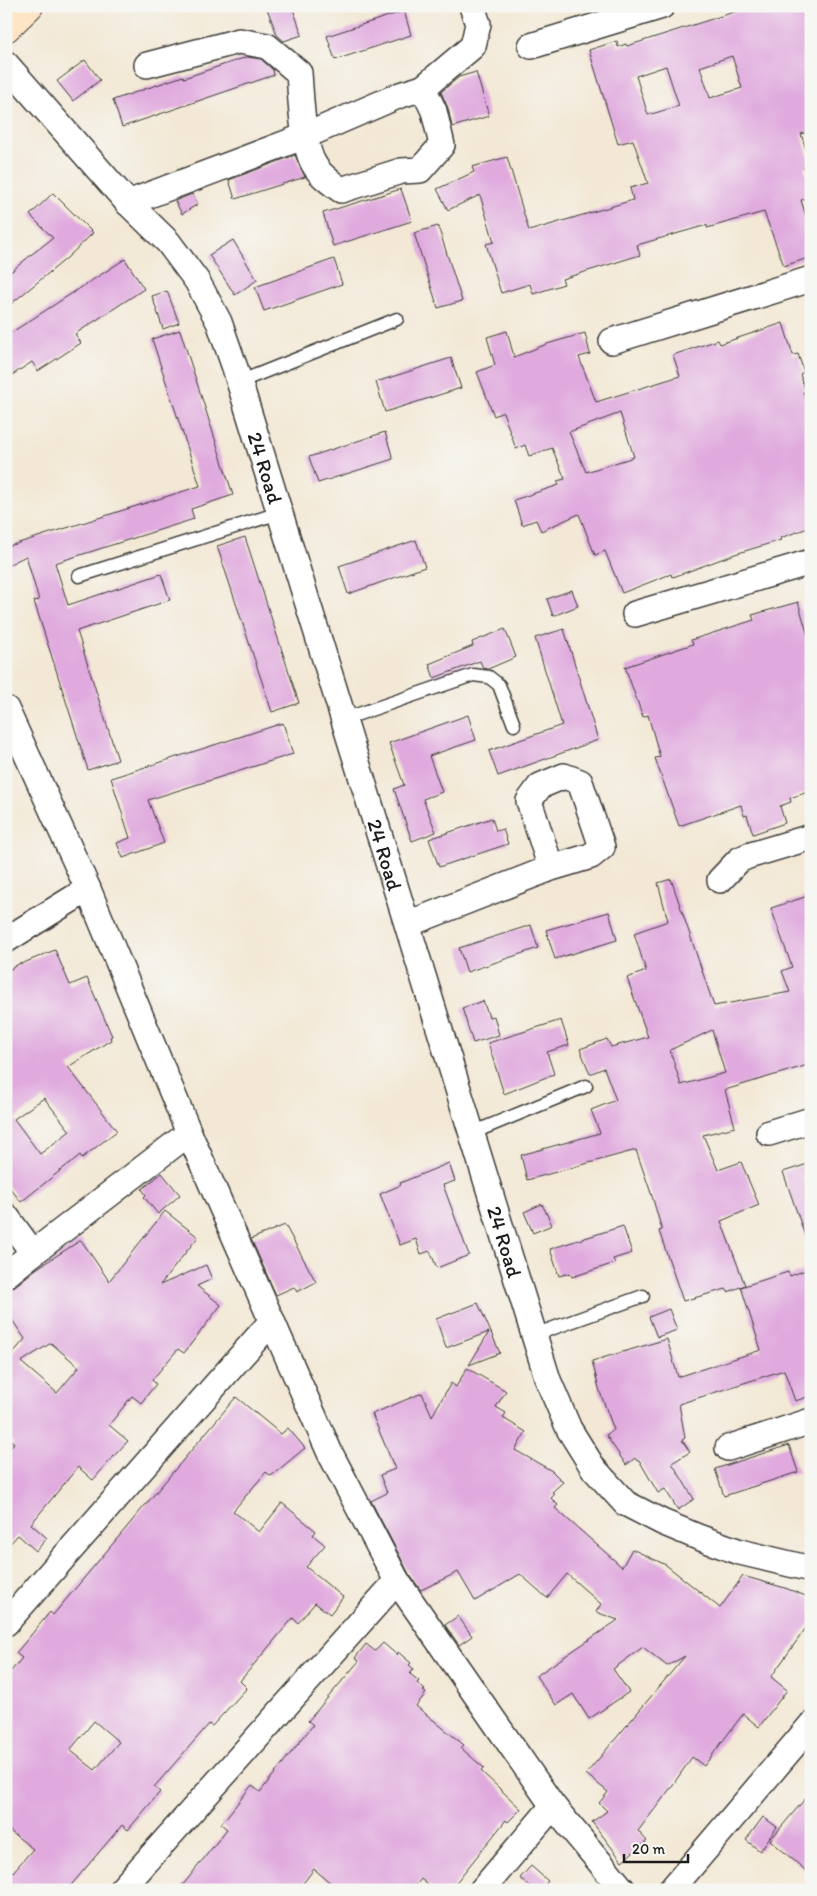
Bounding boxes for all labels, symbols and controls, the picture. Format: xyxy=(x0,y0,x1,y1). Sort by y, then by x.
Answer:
street label: 24 Road xyxy=(243,429,289,507)
street label: 24 Road xyxy=(363,816,408,894)
street label: 24 Road xyxy=(482,1203,528,1281)
scale bar xyxy=(624,1831,688,1863)
text: 20 m xyxy=(632,1840,666,1858)

